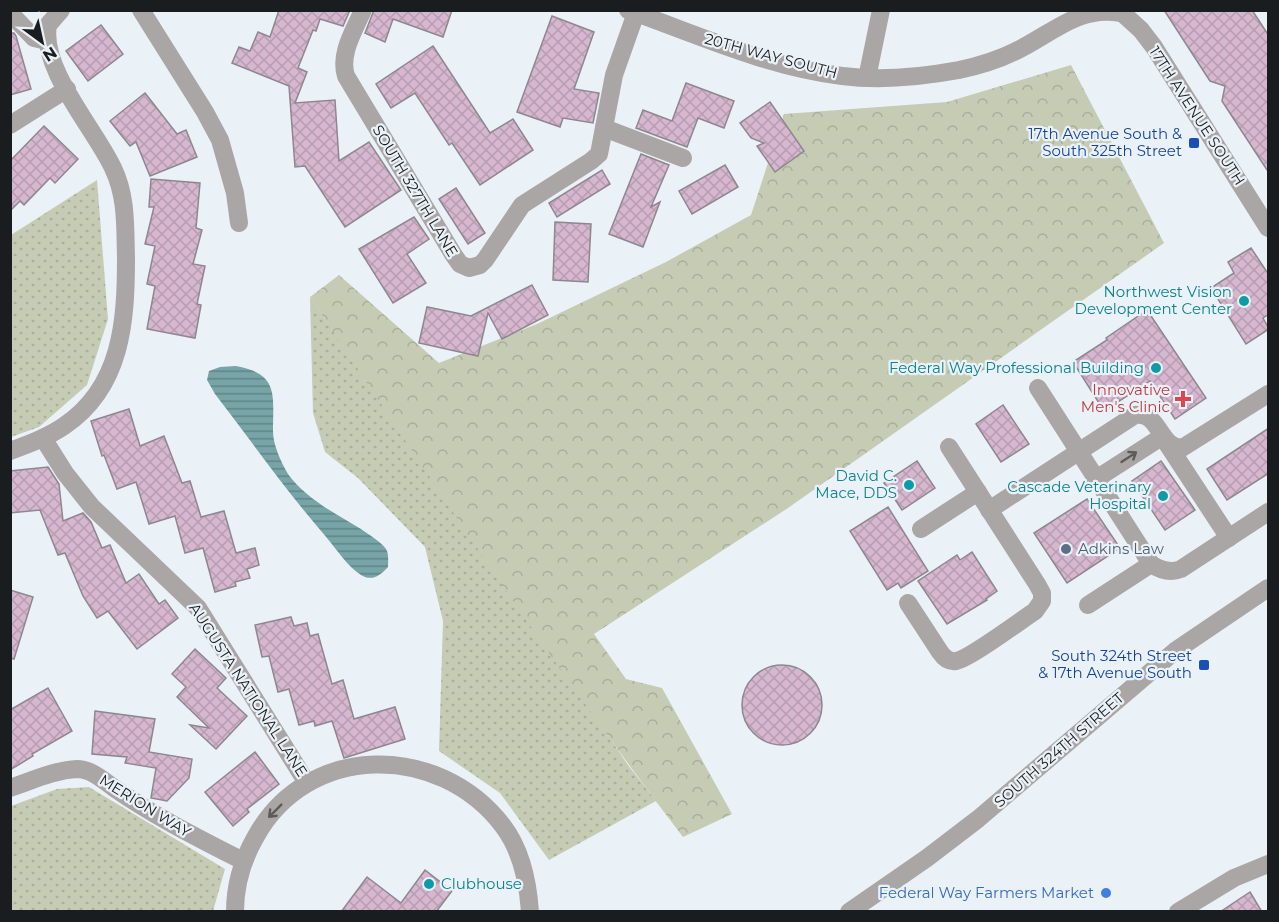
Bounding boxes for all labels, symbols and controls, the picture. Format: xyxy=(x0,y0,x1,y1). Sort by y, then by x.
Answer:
north arrow xyxy=(12,12,72,72)
street label: 20TH WAY SOUTH xyxy=(703,29,840,82)
text: N xyxy=(39,43,60,66)
street label: 17TH AVENUE SOUTH xyxy=(1145,43,1249,189)
street label: SOUTH 327TH LANE xyxy=(369,121,462,260)
place label: 17th Avenue South & South 325th Street xyxy=(1028,124,1182,160)
marker: 17th Avenue South & South 325th Street xyxy=(1187,136,1201,150)
place label: Northwest Vision Development Center xyxy=(1075,282,1232,318)
marker: Northwest Vision Development Center xyxy=(1237,294,1251,308)
place label: Federal Way Professional Building xyxy=(889,358,1144,377)
marker: Federal Way Professional Building xyxy=(1149,361,1163,375)
place label: Innovative Men's Clinic xyxy=(1081,380,1170,416)
marker: Innovative Men's Clinic xyxy=(1174,390,1192,408)
one-way arrow xyxy=(1121,451,1137,463)
place label: David C. Mace, DDS xyxy=(815,466,897,502)
place label: Cascade Veterinary Hospital xyxy=(1007,477,1152,513)
marker: David C. Mace, DDS xyxy=(902,478,916,492)
marker: Cascade Veterinary Hospital xyxy=(1156,489,1170,503)
place label: Adkins Law xyxy=(1078,539,1165,558)
marker: Adkins Law xyxy=(1059,542,1073,556)
street label: AUGUSTA NATIONAL LANE xyxy=(185,599,312,780)
place label: South 324th Street & 17th Avenue South xyxy=(1038,646,1192,682)
marker: South 324th Street & 17th Avenue South xyxy=(1197,658,1211,672)
street label: SOUTH 324TH STREET xyxy=(990,688,1128,811)
street label: MERION WAY xyxy=(96,770,195,841)
one-way arrow xyxy=(268,803,283,818)
place label: Clubhouse xyxy=(441,874,522,893)
marker: Clubhouse xyxy=(422,877,436,891)
place label: Federal Way Farmers Market xyxy=(879,883,1094,902)
marker: Federal Way Farmers Market xyxy=(1099,886,1113,900)

